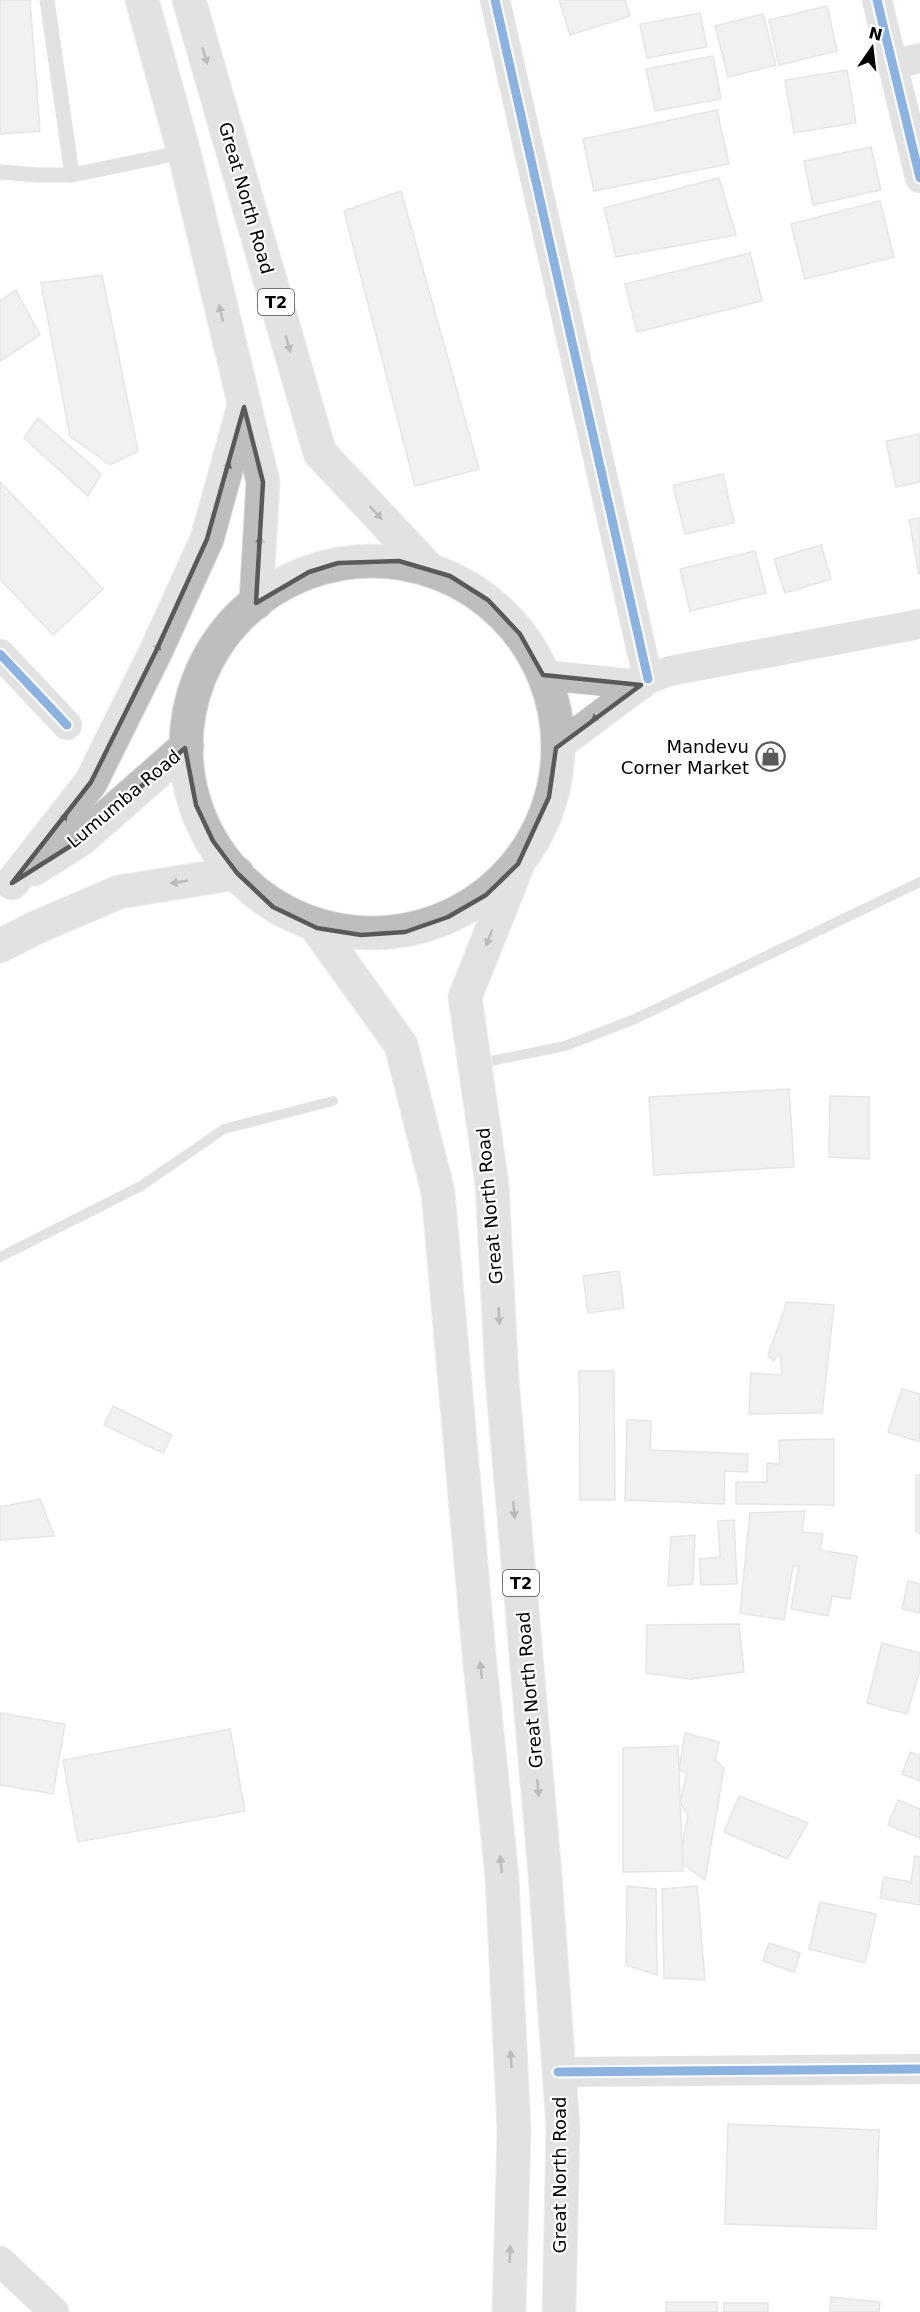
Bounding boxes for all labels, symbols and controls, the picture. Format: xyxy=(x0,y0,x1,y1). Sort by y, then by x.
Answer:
north arrow xyxy=(842,18,902,78)
text: N xyxy=(867,23,884,45)
one-way arrow xyxy=(201,47,210,65)
street label: Great North Road xyxy=(215,119,278,276)
road number: T2 xyxy=(258,289,294,315)
one-way arrow xyxy=(216,303,225,322)
one-way arrow xyxy=(284,336,293,354)
one-way arrow xyxy=(222,460,232,478)
one-way arrow xyxy=(369,505,383,519)
one-way arrow xyxy=(255,535,264,554)
one-way arrow xyxy=(152,642,161,659)
one-way arrow xyxy=(591,710,606,722)
place label: Mandevu Corner Market xyxy=(621,736,749,778)
shop icon: Mandevu Corner Market xyxy=(754,741,786,773)
street label: Lumumba Road xyxy=(63,745,184,852)
one-way arrow xyxy=(56,813,68,829)
one-way arrow xyxy=(169,878,188,887)
one-way arrow xyxy=(483,930,493,948)
street label: Great North Road xyxy=(472,1127,507,1285)
one-way arrow xyxy=(495,1306,504,1325)
one-way arrow xyxy=(509,1501,519,1520)
road number: T2 xyxy=(503,1570,539,1596)
street label: Great North Road xyxy=(512,1611,547,1769)
one-way arrow xyxy=(476,1660,486,1679)
one-way arrow xyxy=(533,1779,543,1798)
one-way arrow xyxy=(496,1854,506,1873)
one-way arrow xyxy=(506,2049,515,2068)
street label: Great North Road xyxy=(549,2096,570,2254)
one-way arrow xyxy=(506,2244,515,2263)

